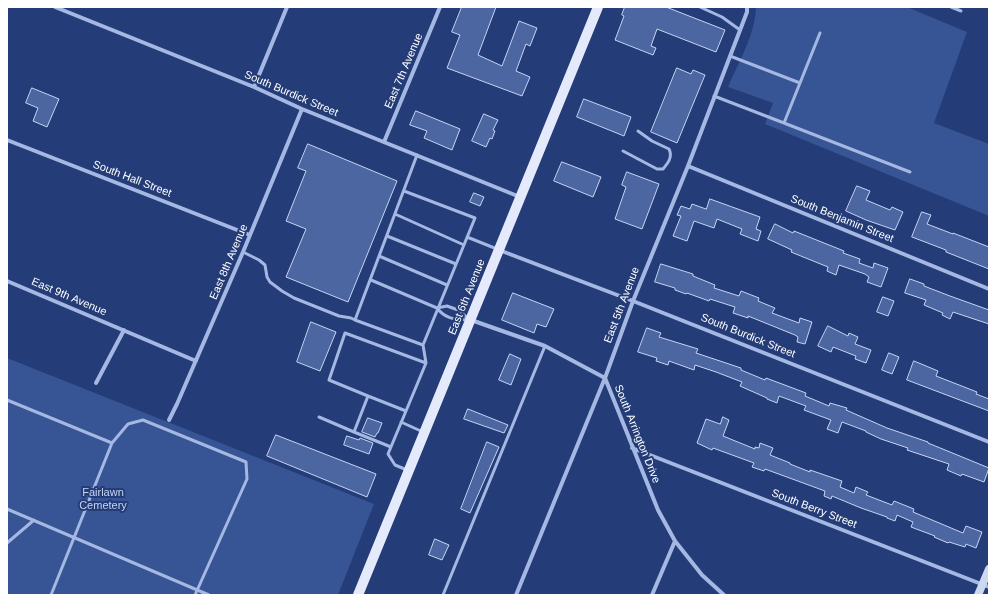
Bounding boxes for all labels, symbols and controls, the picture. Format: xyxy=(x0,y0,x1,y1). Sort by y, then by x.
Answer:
street label: East 7th Avenue xyxy=(382,31,426,111)
street label: South Burdick Street xyxy=(242,68,340,120)
street label: South Hall Street xyxy=(91,158,173,200)
street label: South Benjamin Street xyxy=(789,192,895,246)
street label: East 8th Avenue xyxy=(207,222,251,302)
street label: East 6th Avenue xyxy=(446,257,488,337)
street label: East 5th Avenue xyxy=(601,265,643,345)
street label: East 9th Avenue xyxy=(29,275,109,319)
street label: South Burdick Street xyxy=(699,311,797,361)
street label: South Arrington Drive xyxy=(611,383,663,485)
park label: Fairlawn Cemetery xyxy=(79,486,127,512)
street label: South Berry Street xyxy=(769,487,859,531)

